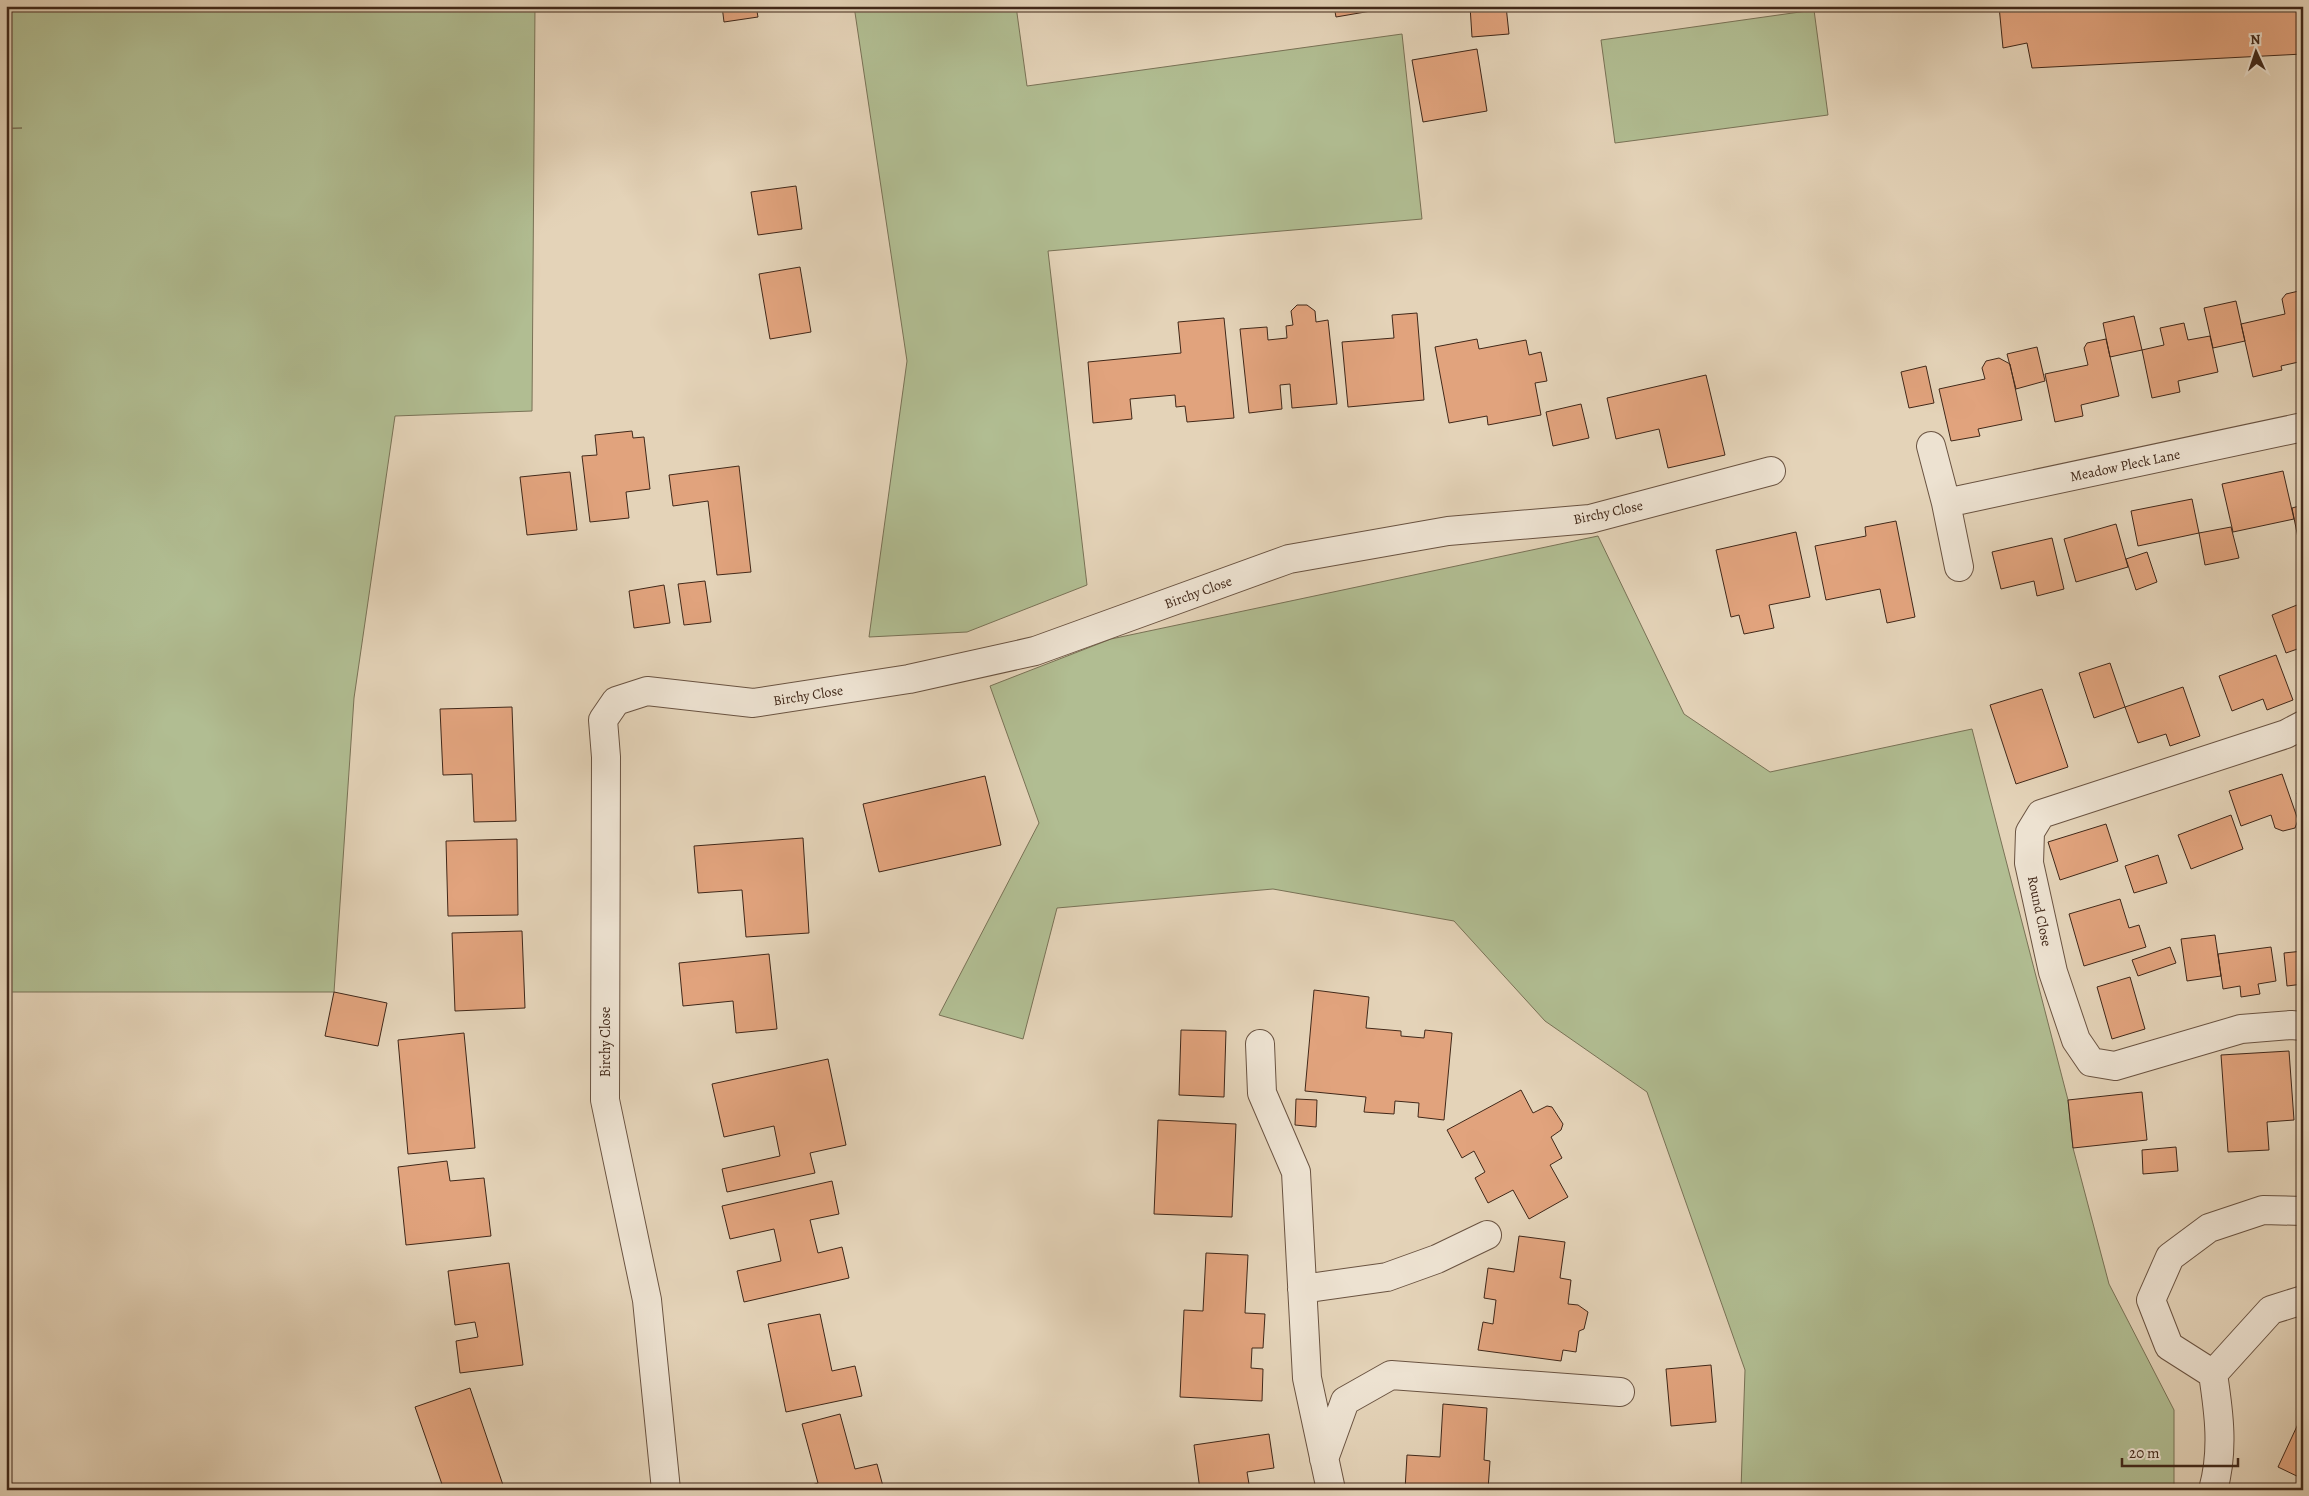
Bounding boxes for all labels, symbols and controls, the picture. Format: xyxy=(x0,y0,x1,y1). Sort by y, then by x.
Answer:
north arrow xyxy=(2232,28,2282,78)
text: N xyxy=(2250,30,2261,49)
street label: Meadow Pleck Lane xyxy=(2068,445,2182,486)
street label: Birchy Close xyxy=(1572,496,1645,529)
street label: Birchy Close xyxy=(1162,571,1235,613)
street label: Birchy Close xyxy=(772,681,844,710)
street label: Round Close xyxy=(2023,874,2056,948)
street label: Birchy Close xyxy=(596,1007,615,1077)
scale bar xyxy=(2122,1436,2238,1468)
text: 20 m xyxy=(2129,1443,2160,1463)

